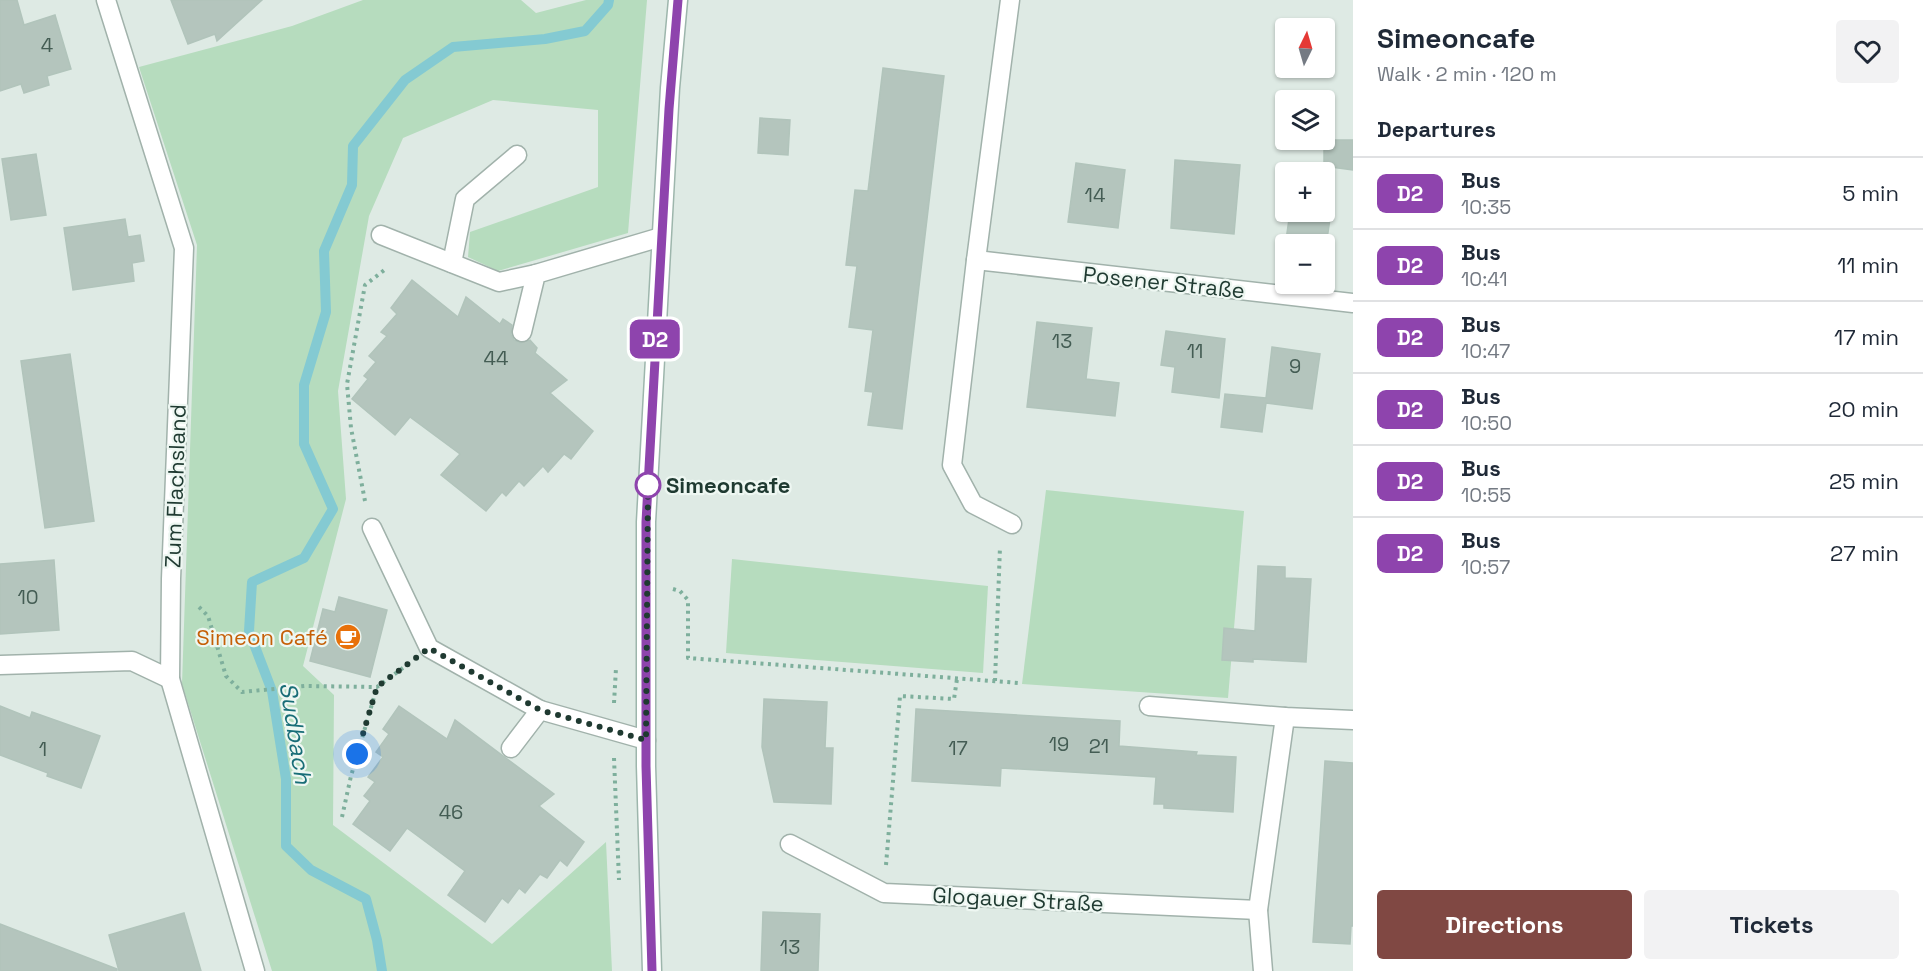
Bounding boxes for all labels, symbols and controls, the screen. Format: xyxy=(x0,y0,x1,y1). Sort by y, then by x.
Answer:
north arrow xyxy=(1275,18,1335,78)
map controls xyxy=(1275,18,1335,294)
text: Simeoncafe xyxy=(1377,20,1535,56)
button: heart xyxy=(1836,20,1899,83)
house number: 4 xyxy=(41,32,53,58)
text: Walk · 2 min · 120 m xyxy=(1377,61,1557,87)
button: layers xyxy=(1275,90,1335,150)
text: Departures xyxy=(1377,115,1496,143)
button: + xyxy=(1275,162,1335,222)
text: Bus xyxy=(1461,166,1501,194)
text: 5 min xyxy=(1842,179,1899,207)
text: D2 xyxy=(1397,180,1423,207)
house number: 14 xyxy=(1085,182,1105,208)
text: 10:35 xyxy=(1461,194,1511,220)
button: − xyxy=(1275,234,1335,294)
text: Bus xyxy=(1461,238,1501,266)
text: 11 min xyxy=(1837,251,1899,279)
text: D2 xyxy=(1397,252,1423,279)
street label: Posener Straße xyxy=(1082,260,1246,304)
text: 10:41 xyxy=(1461,266,1508,292)
text: Bus xyxy=(1461,310,1501,338)
line badge: D2 xyxy=(628,320,682,358)
text: 17 min xyxy=(1834,323,1899,351)
text: D2 xyxy=(1397,324,1423,351)
text: D2 xyxy=(642,326,668,353)
house number: 13 xyxy=(1052,328,1072,354)
house number: 11 xyxy=(1187,338,1203,364)
text: 10:47 xyxy=(1461,338,1510,364)
house number: 44 xyxy=(484,345,509,371)
house number: 9 xyxy=(1289,353,1301,379)
text: Bus xyxy=(1461,382,1501,410)
text: 20 min xyxy=(1828,395,1899,423)
text: D2 xyxy=(1397,396,1423,423)
street label: Zum Flachsland xyxy=(158,403,192,569)
text: 10:50 xyxy=(1461,410,1512,436)
text: Bus xyxy=(1461,454,1501,482)
text: 25 min xyxy=(1829,467,1899,495)
text: D2 xyxy=(1397,468,1423,495)
place label: Simeoncafe xyxy=(666,471,790,499)
marker: Simeoncafe xyxy=(635,472,661,498)
text: 10:55 xyxy=(1461,482,1511,508)
text: Bus xyxy=(1461,526,1501,554)
text: 27 min xyxy=(1830,539,1899,567)
text: D2 xyxy=(1397,540,1423,567)
text: 10:57 xyxy=(1461,554,1510,580)
house number: 10 xyxy=(17,584,39,610)
cafe icon: Simeon Café xyxy=(333,622,363,652)
place label: Simeon Café xyxy=(196,623,328,651)
water label: Sudbach xyxy=(273,680,320,787)
house number: 19 xyxy=(1049,731,1069,757)
house number: 21 xyxy=(1089,733,1109,759)
house number: 17 xyxy=(948,735,968,761)
house number: 1 xyxy=(39,736,47,762)
your location xyxy=(342,739,372,769)
house number: 46 xyxy=(439,799,463,825)
street label: Glogauer Straße xyxy=(932,881,1104,917)
button: Directions xyxy=(1377,890,1632,959)
button: Tickets xyxy=(1644,890,1899,959)
house number: 13 xyxy=(780,934,800,960)

